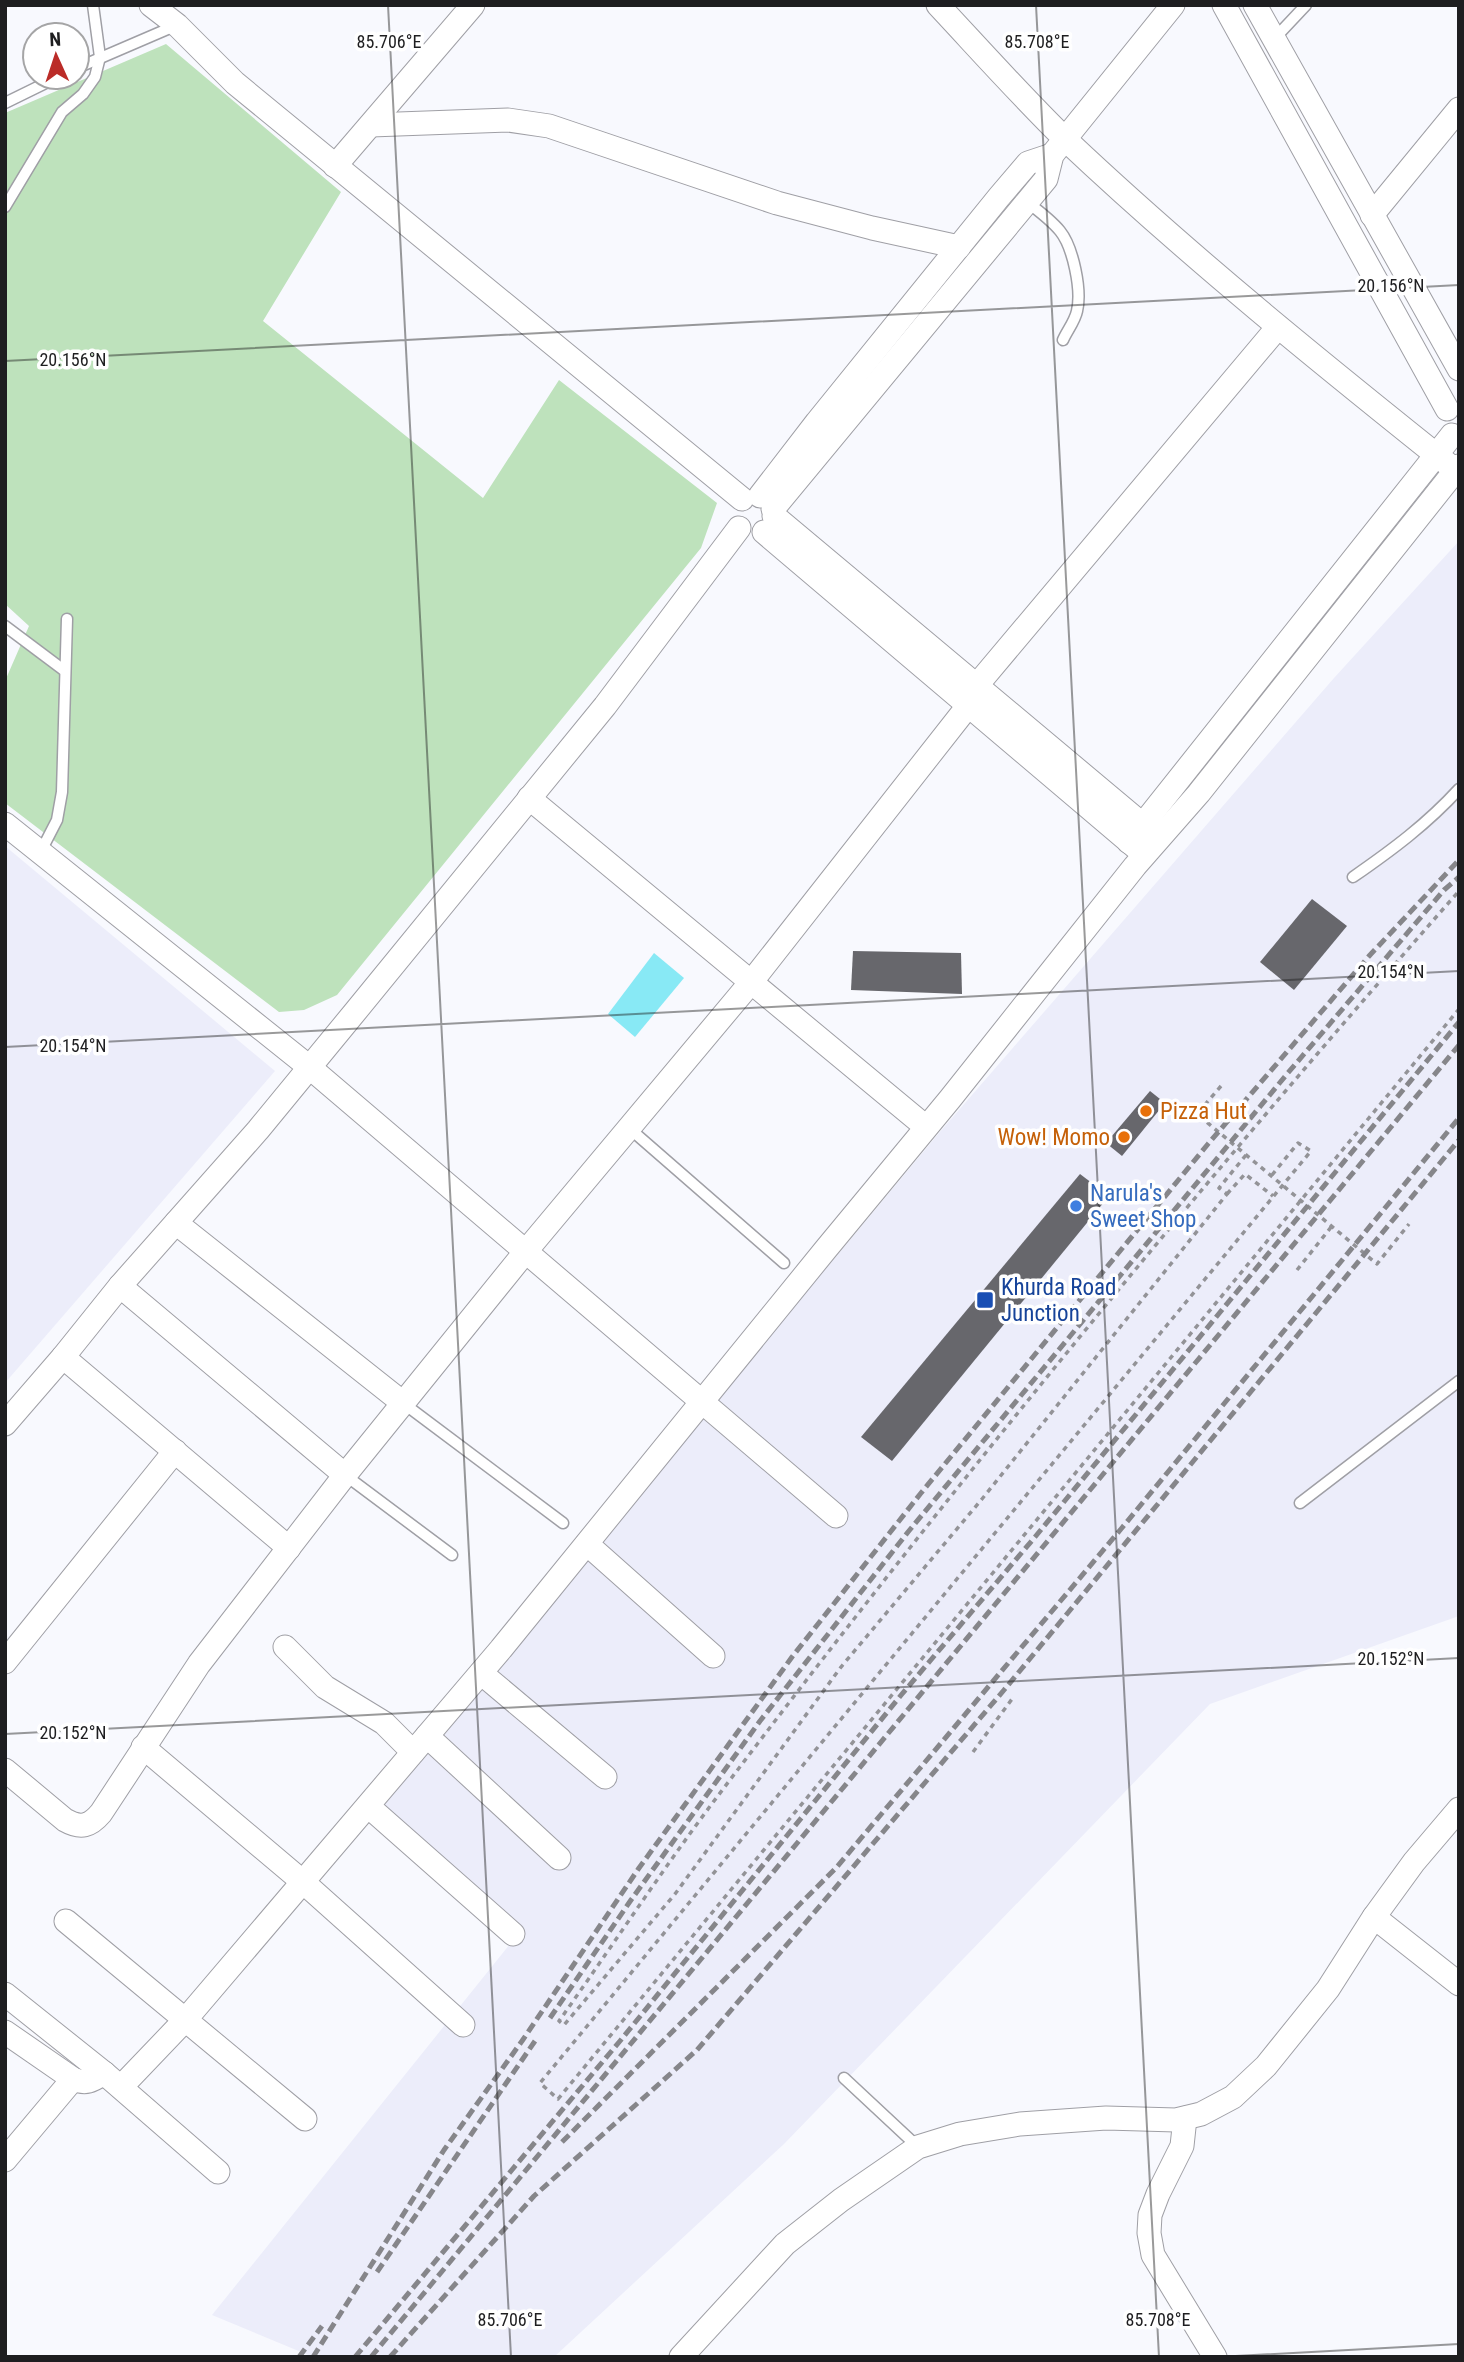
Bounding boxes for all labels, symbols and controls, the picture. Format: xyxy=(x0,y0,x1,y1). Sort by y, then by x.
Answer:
north arrow xyxy=(21,21,91,91)
text: N xyxy=(49,28,62,51)
text: 85.706°E xyxy=(357,31,421,52)
text: 85.708°E xyxy=(1005,31,1069,52)
text: 20.156°N xyxy=(1357,275,1425,296)
text: 20.156°N xyxy=(39,349,107,370)
text: 20.154°N xyxy=(1357,961,1425,982)
text: 20.154°N xyxy=(39,1035,107,1056)
place label: Pizza Hut xyxy=(1160,1098,1247,1125)
marker: Pizza Hut xyxy=(1138,1103,1154,1119)
place label: Wow! Momo xyxy=(998,1124,1110,1151)
marker: Wow! Momo xyxy=(1116,1129,1132,1145)
place label: Narula's Sweet Shop xyxy=(1090,1180,1196,1233)
marker: Narula's Sweet Shop xyxy=(1068,1198,1084,1214)
place label: Khurda Road Junction xyxy=(1001,1274,1116,1327)
marker: Khurda Road Junction xyxy=(975,1290,995,1310)
text: 20.152°N xyxy=(1357,1648,1425,1669)
text: 20.152°N xyxy=(39,1722,107,1743)
text: 85.706°E xyxy=(478,2309,542,2330)
text: 85.708°E xyxy=(1126,2309,1190,2330)

